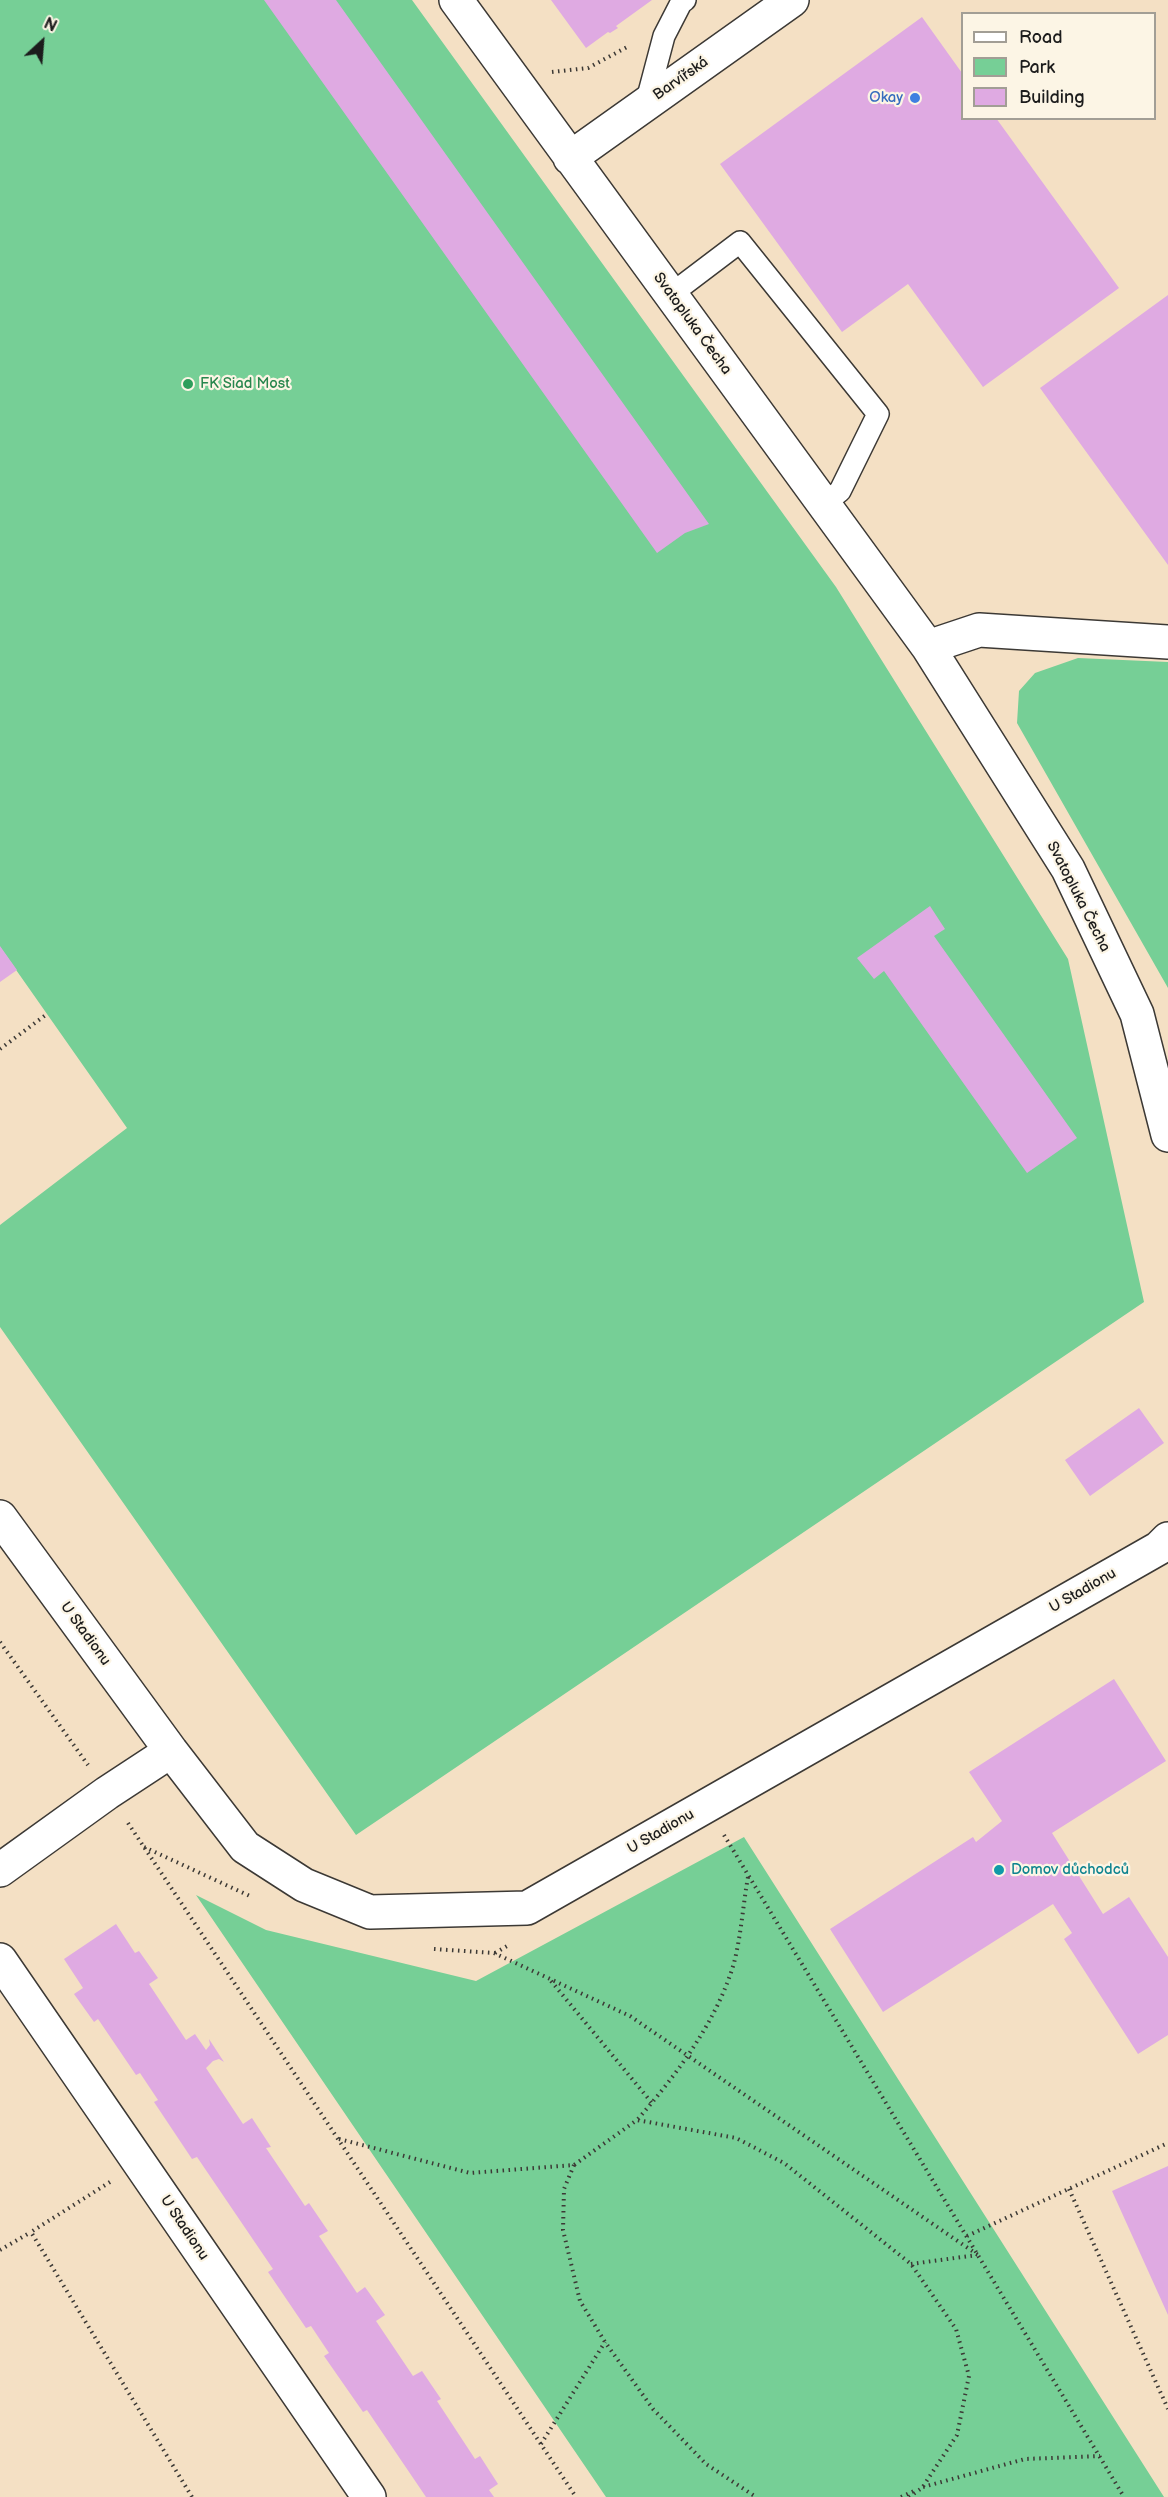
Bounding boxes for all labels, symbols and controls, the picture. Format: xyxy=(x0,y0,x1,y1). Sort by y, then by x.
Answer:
north arrow xyxy=(12,12,72,72)
legend xyxy=(961,12,1156,120)
text: N xyxy=(41,14,60,37)
text: Road xyxy=(1019,27,1063,48)
street label: Barvířská xyxy=(650,54,712,104)
text: Park xyxy=(1019,57,1055,78)
text: Building xyxy=(1019,87,1085,108)
place label: Okay xyxy=(869,89,903,107)
marker: Okay xyxy=(908,91,922,105)
street label: Svatopluka Čecha xyxy=(649,270,735,378)
place label: FK Siad Most xyxy=(200,375,290,393)
marker: FK Siad Most xyxy=(181,377,195,391)
street label: Svatopluka Čecha xyxy=(1042,839,1114,955)
street label: U Stadionu xyxy=(1046,1565,1120,1617)
street label: U Stadionu xyxy=(56,1599,114,1669)
street label: U Stadionu xyxy=(624,1806,698,1858)
place label: Domov důchodců xyxy=(1011,1861,1129,1879)
marker: Domov důchodců xyxy=(992,1863,1006,1877)
street label: U Stadionu xyxy=(156,2192,212,2264)

